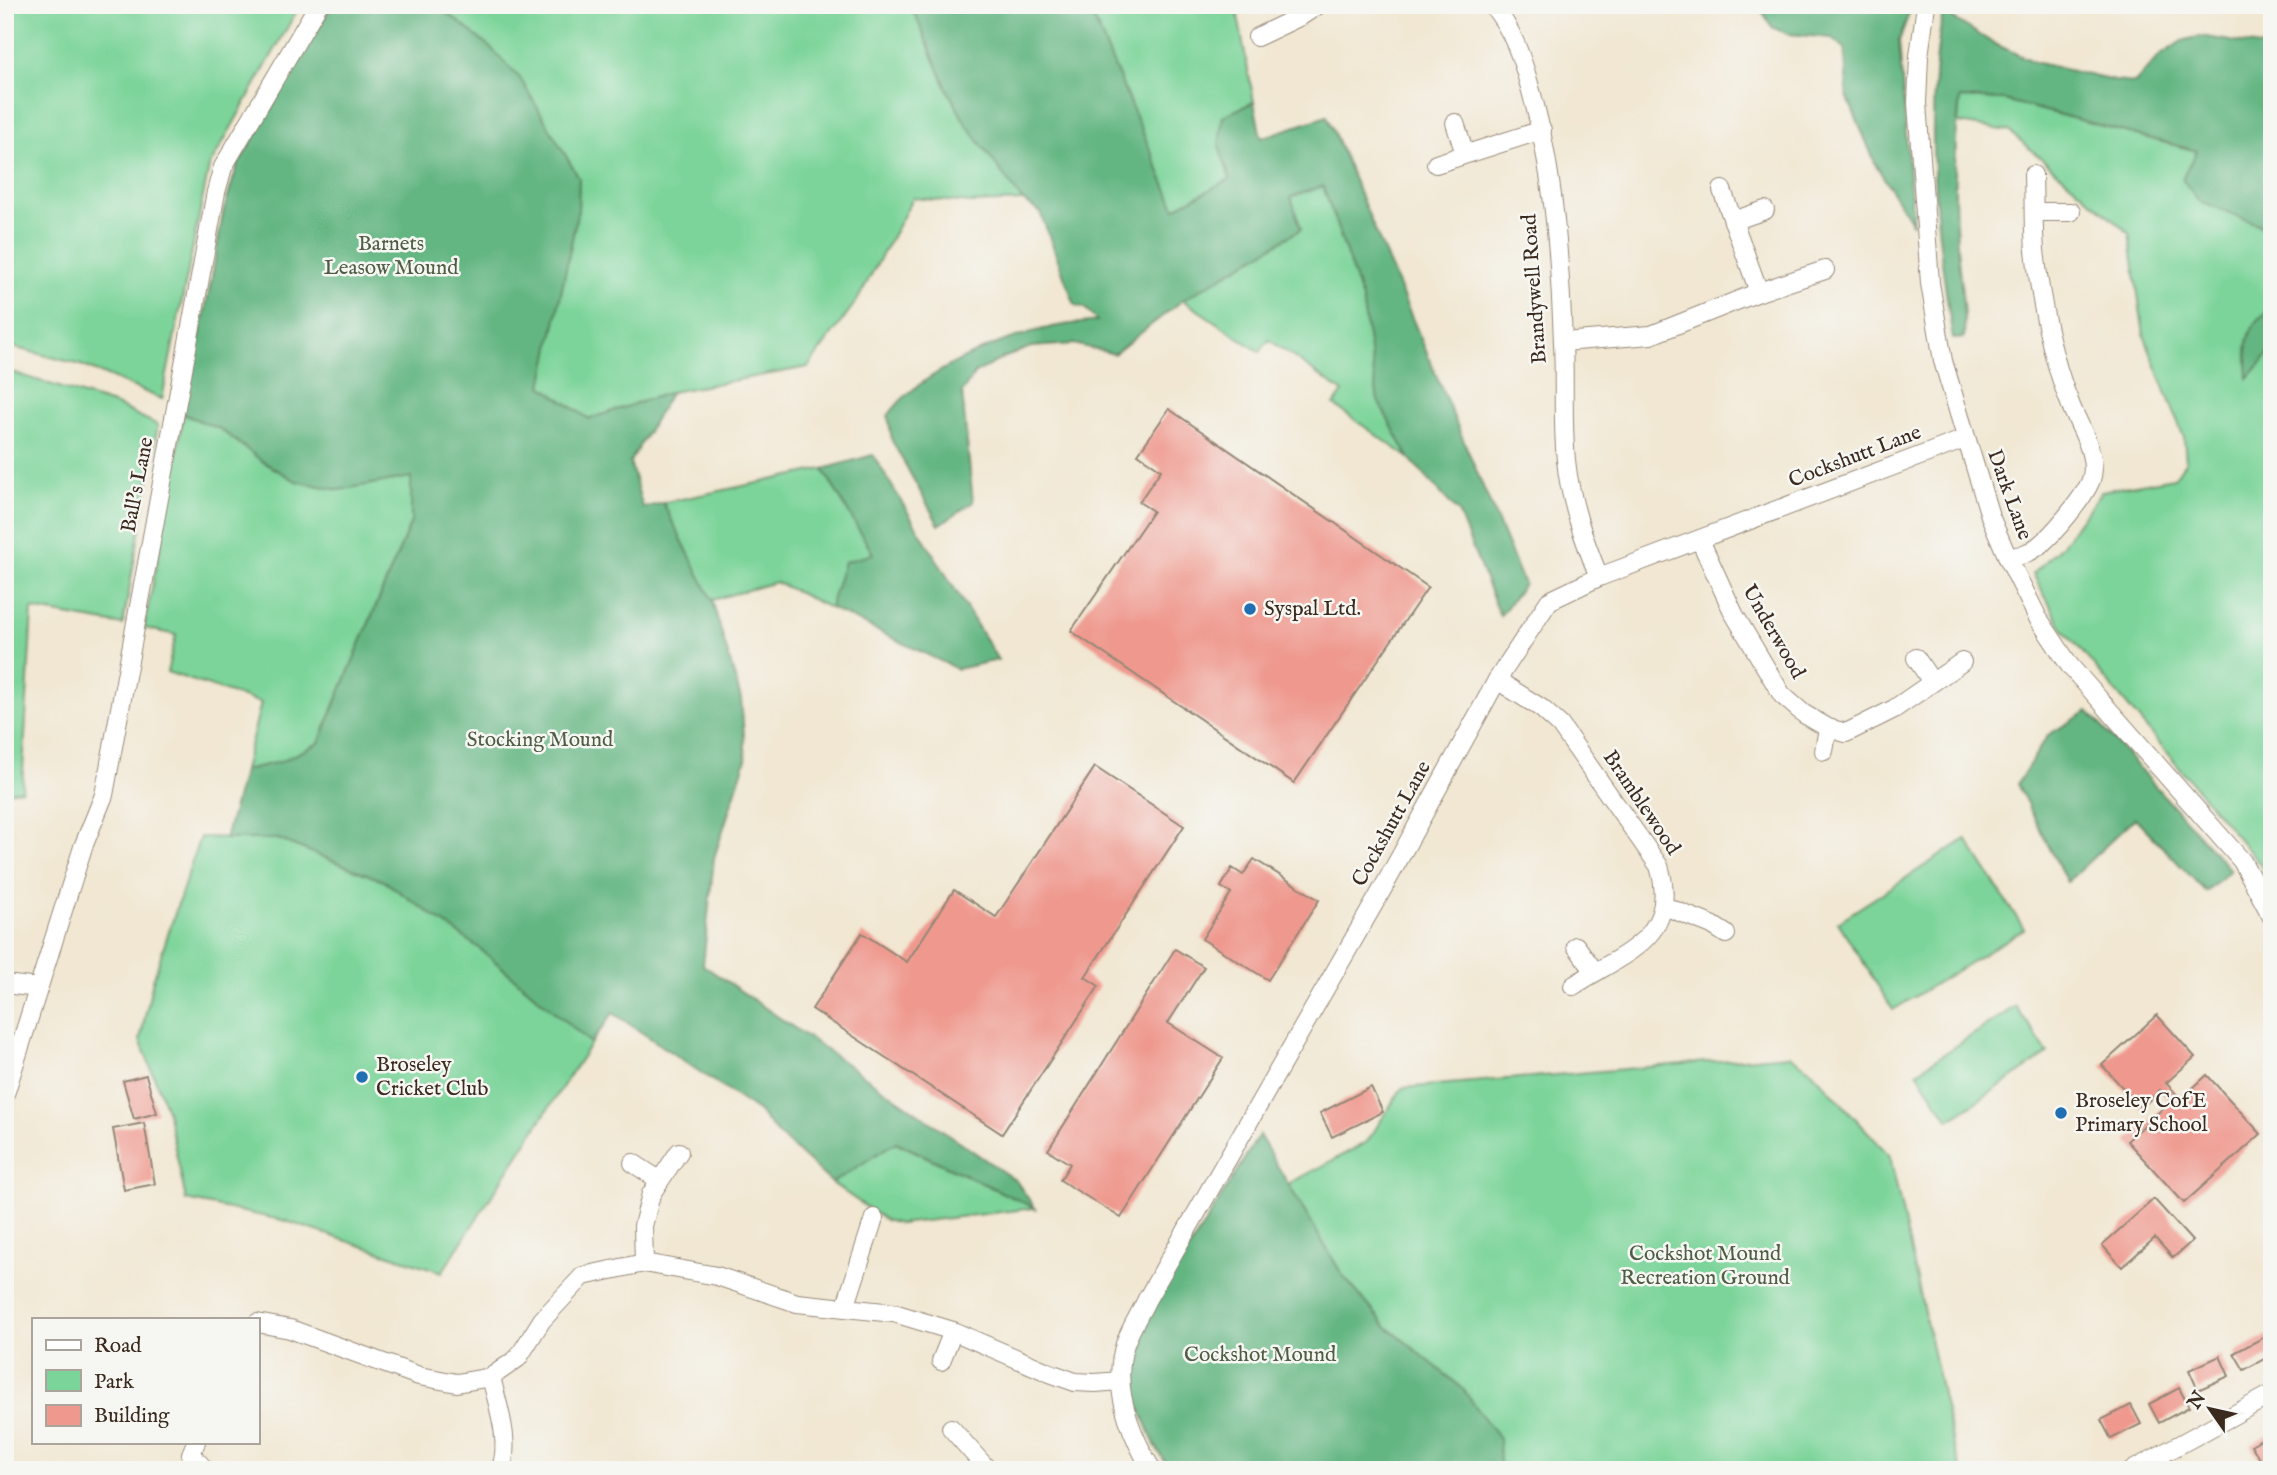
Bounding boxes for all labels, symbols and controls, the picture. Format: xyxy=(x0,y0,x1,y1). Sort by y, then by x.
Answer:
street label: Brandywell Road xyxy=(1516,212,1554,365)
park label: Barnets Leasow Mound xyxy=(324,231,459,282)
street label: Cockshutt Lane xyxy=(1785,419,1925,495)
street label: Ball's Lane xyxy=(116,435,161,535)
street label: Dark Lane xyxy=(1980,446,2038,544)
street label: Underwood xyxy=(1735,580,1811,685)
place label: Syspal Ltd. xyxy=(1264,596,1361,623)
marker: Syspal Ltd. xyxy=(1242,601,1258,617)
park label: Stocking Mound xyxy=(467,727,614,754)
street label: Bramblewood xyxy=(1596,745,1686,861)
street label: Cockshutt Lane xyxy=(1346,756,1438,892)
place label: Broseley Cricket Club xyxy=(376,1052,489,1103)
marker: Broseley Cricket Club xyxy=(354,1069,370,1085)
place label: Broseley CofE Primary School xyxy=(2075,1088,2208,1139)
marker: Broseley CofE Primary School xyxy=(2053,1105,2069,1121)
park label: Cockshot Mound Recreation Ground xyxy=(1620,1241,1791,1292)
legend xyxy=(32,1318,259,1444)
text: Road xyxy=(94,1333,142,1360)
park label: Cockshot Mound xyxy=(1184,1342,1337,1369)
text: Park xyxy=(94,1369,135,1396)
north arrow xyxy=(2176,1374,2246,1444)
text: N xyxy=(2182,1387,2212,1415)
text: Building xyxy=(94,1403,170,1430)

